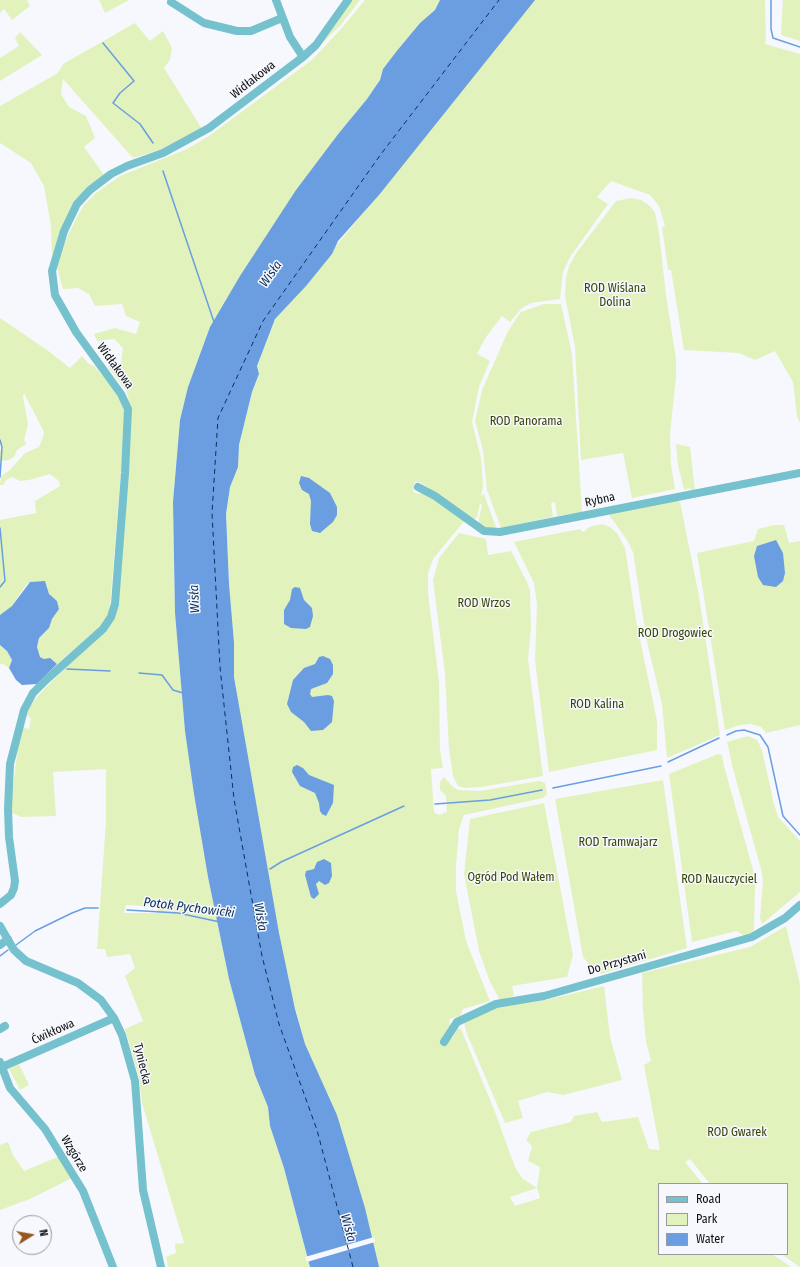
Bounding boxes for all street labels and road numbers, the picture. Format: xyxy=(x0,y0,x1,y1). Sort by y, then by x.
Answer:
street label: Widłakowa xyxy=(228,58,278,102)
street label: Widłakowa xyxy=(94,340,136,392)
street label: Rybna xyxy=(584,490,616,510)
street label: Do Przystani xyxy=(586,948,648,978)
street label: Ćwikłowa xyxy=(29,1016,77,1048)
street label: Tyniecka xyxy=(130,1042,154,1086)
street label: Wzgórze xyxy=(58,1133,90,1175)

